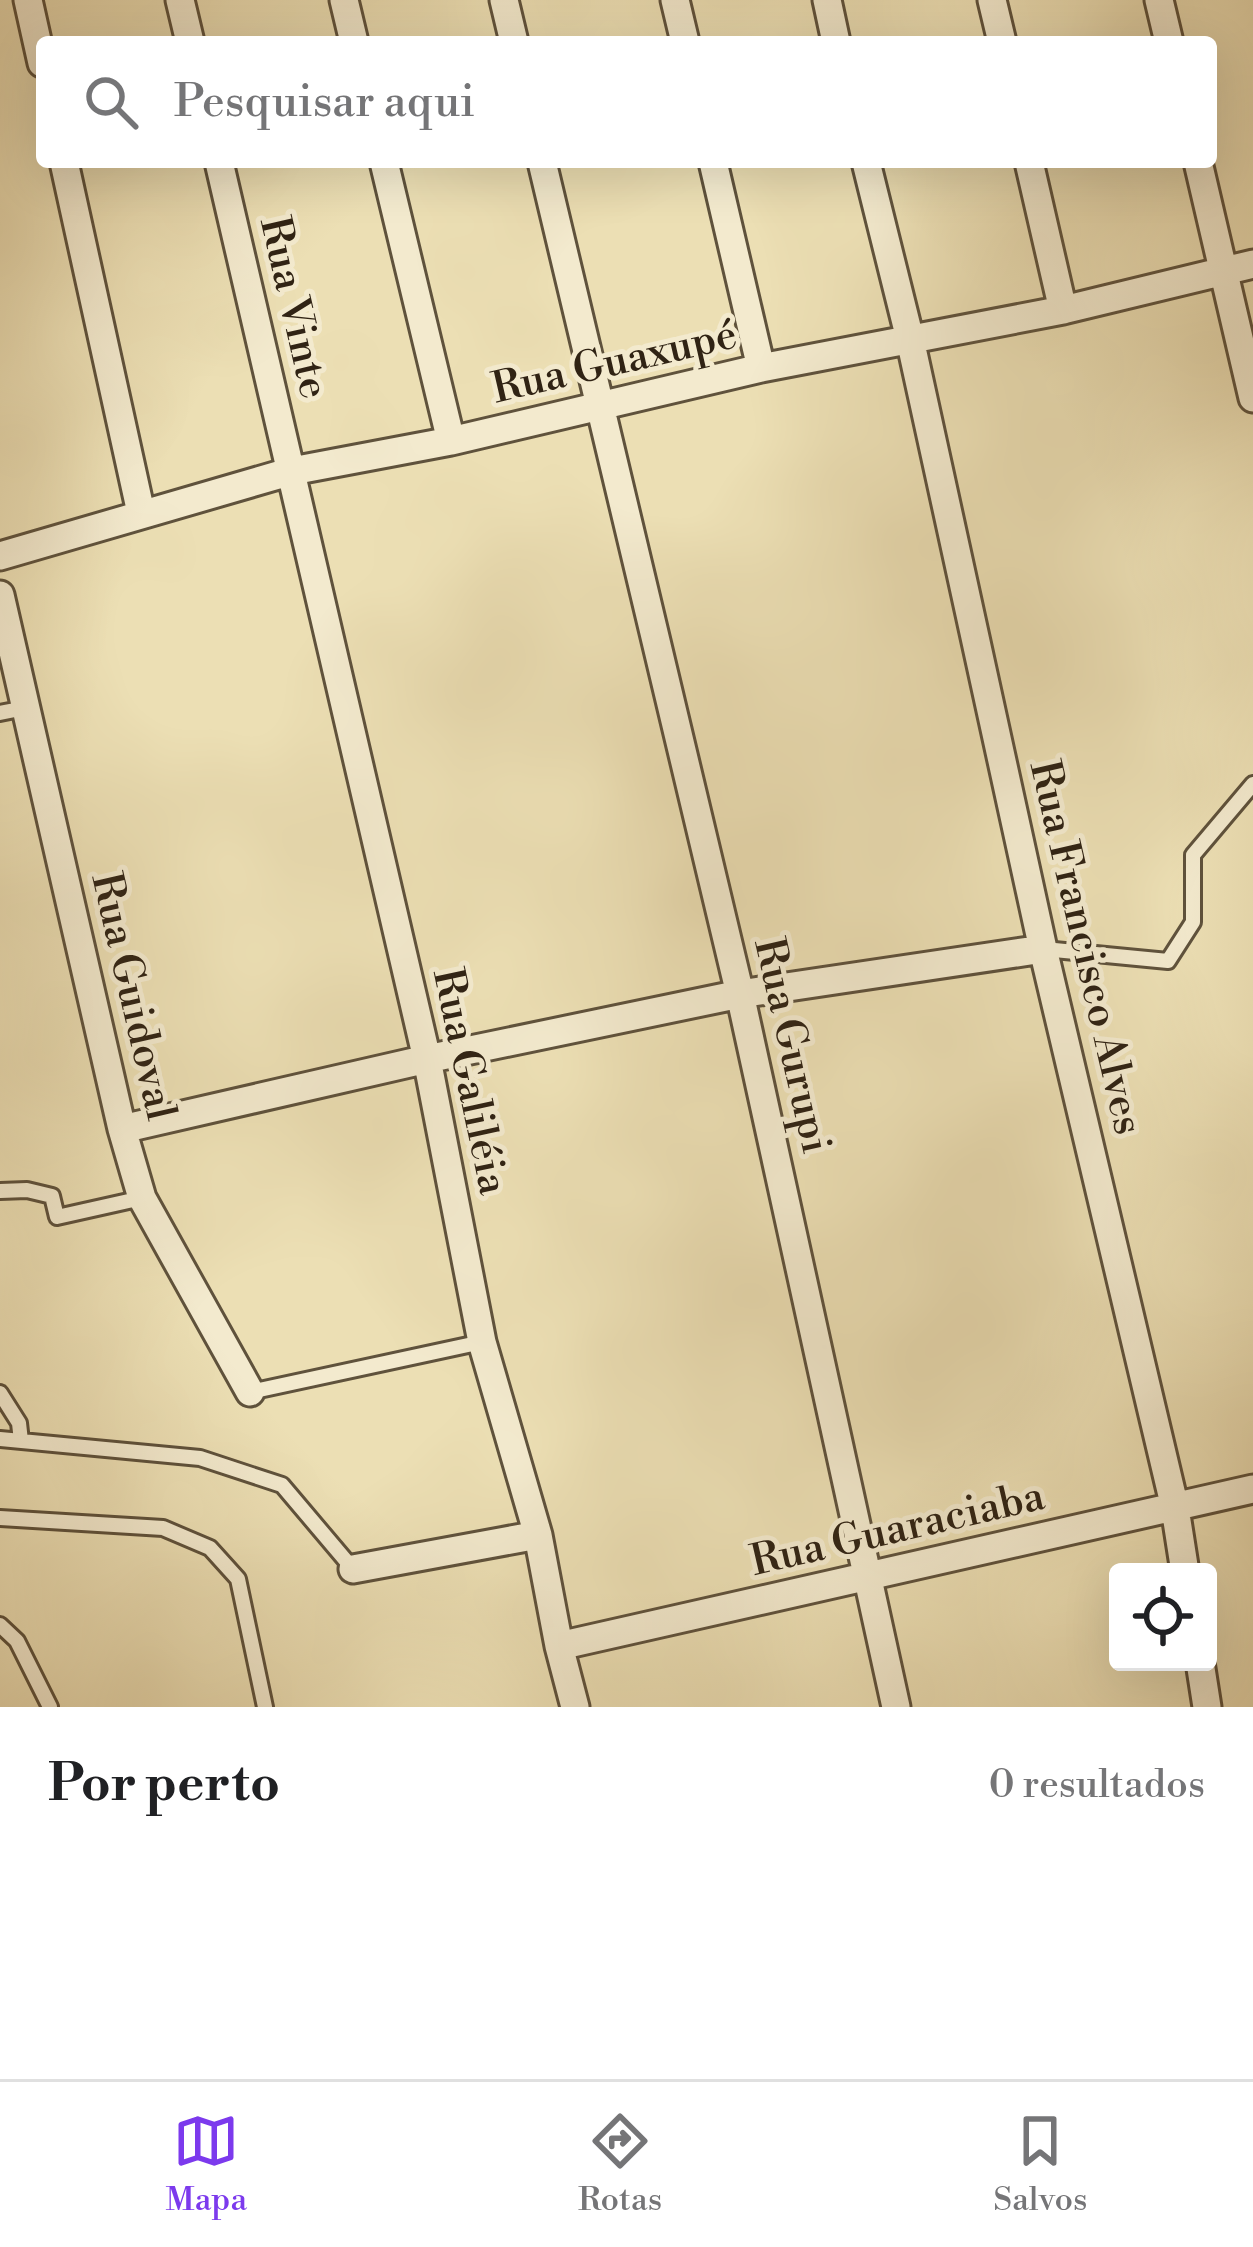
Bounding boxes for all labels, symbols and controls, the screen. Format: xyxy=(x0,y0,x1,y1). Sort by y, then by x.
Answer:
search box xyxy=(36,36,1217,168)
icon: search xyxy=(78,69,144,135)
text: Pesquisar aqui xyxy=(174,74,475,131)
street label: Rua Vinte xyxy=(247,211,340,404)
street label: Rua Guaxupé xyxy=(487,309,742,416)
street label: Rua Francisco Alves xyxy=(1017,755,1154,1140)
street label: Rua Guidoval xyxy=(78,867,187,1126)
street label: Rua Gurupi xyxy=(741,933,842,1158)
street label: Rua Galiléia xyxy=(420,963,520,1200)
street label: Rua Guaraciaba xyxy=(746,1470,1050,1589)
map controls xyxy=(1109,1563,1217,1671)
button: locate xyxy=(1109,1563,1217,1671)
text: Por perto xyxy=(48,1753,280,1817)
text: 0 resultados xyxy=(989,1761,1205,1810)
tab: Mapa xyxy=(165,2108,247,2221)
tab: Rotas xyxy=(578,2108,662,2221)
tab: Salvos xyxy=(993,2108,1088,2221)

